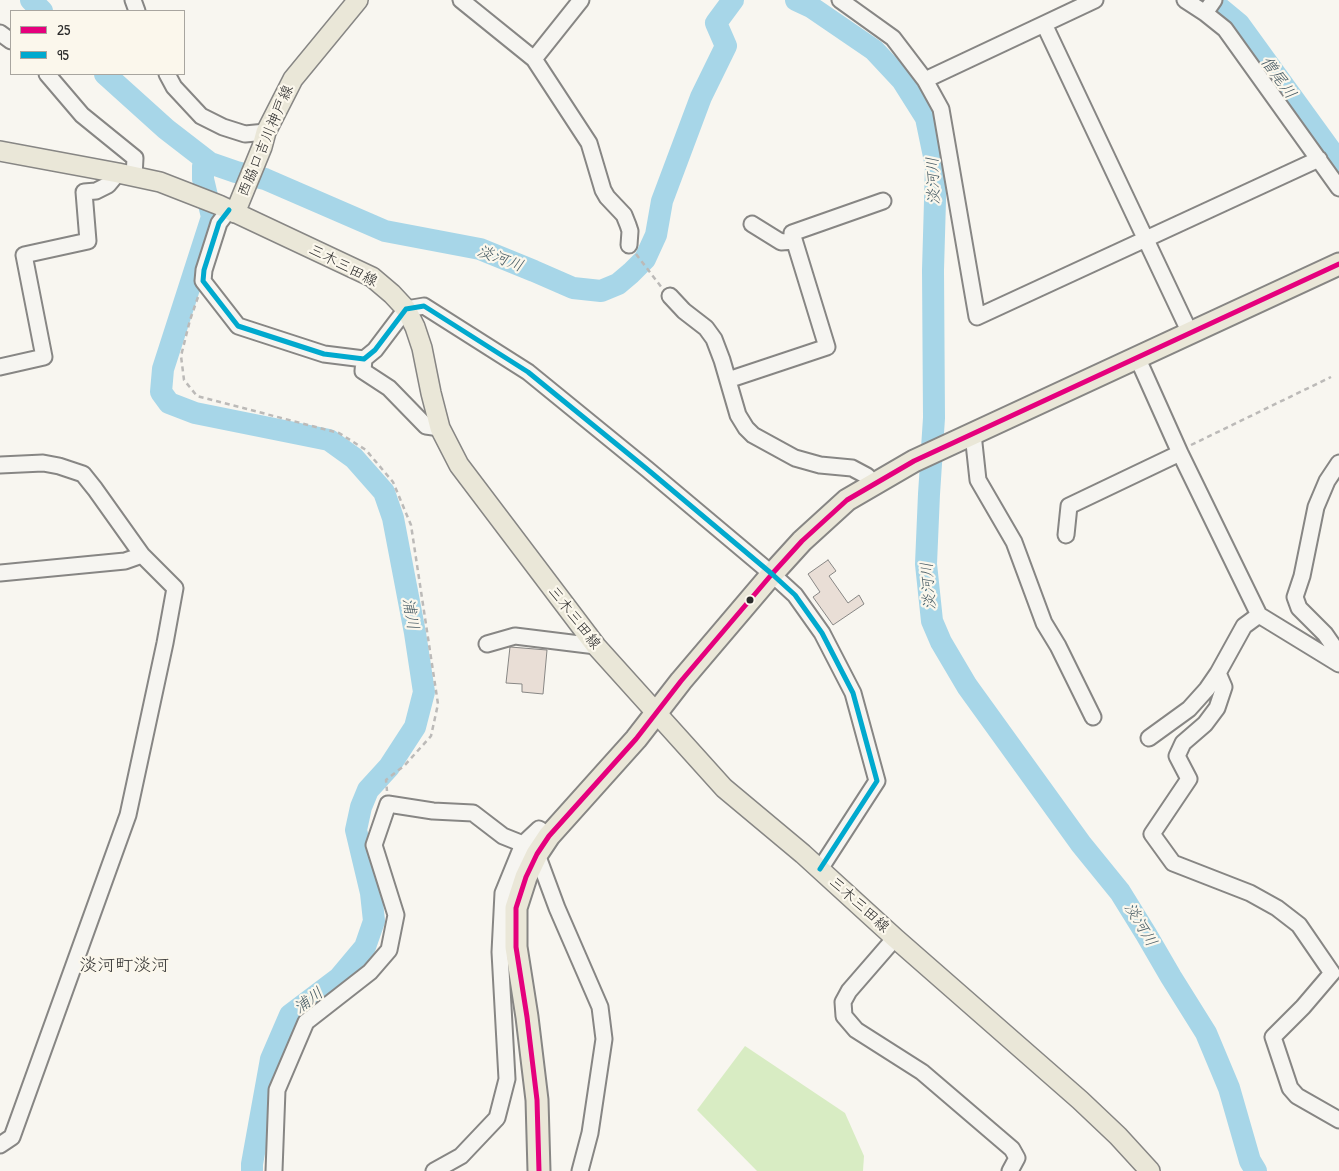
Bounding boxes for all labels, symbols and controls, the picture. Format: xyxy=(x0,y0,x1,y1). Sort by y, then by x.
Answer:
legend xyxy=(10,10,185,75)
text: 25 xyxy=(57,19,70,40)
text: 95 xyxy=(57,44,69,65)
water label: 僧尾川 xyxy=(1256,53,1300,103)
street label: 西脇口吉川神戸線 xyxy=(234,82,298,200)
water label: 淡河川 xyxy=(924,157,944,205)
street label: 三木三田線 xyxy=(306,241,380,291)
water label: 淡河川 xyxy=(474,241,526,277)
water label: 淡河川 xyxy=(918,561,940,611)
street label: 三木三田線 xyxy=(544,583,604,653)
unlabelled marker xyxy=(745,595,755,605)
water label: 浦川 xyxy=(398,597,422,631)
street label: 三木三田線 xyxy=(825,873,893,937)
water label: 淡河川 xyxy=(1119,899,1161,951)
district label: 淡河町淡河 xyxy=(79,955,169,977)
water label: 浦川 xyxy=(290,984,328,1018)

